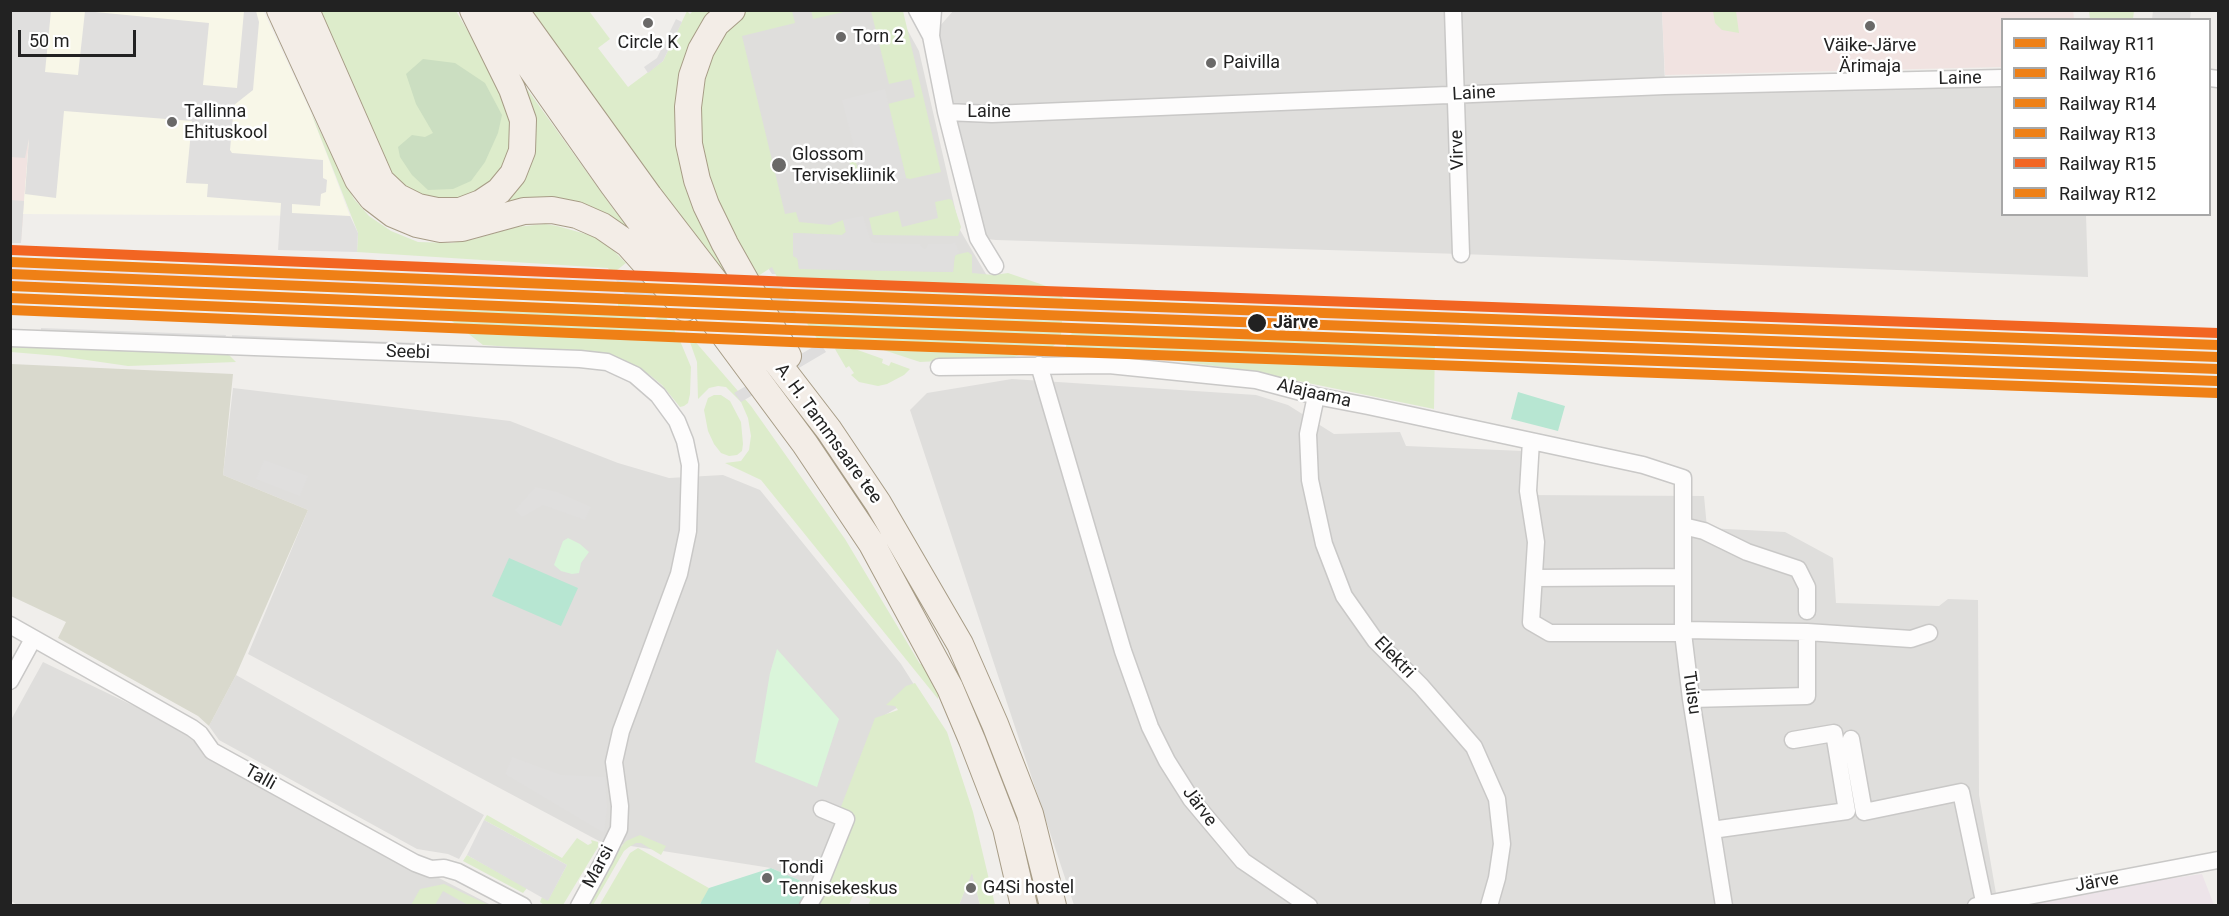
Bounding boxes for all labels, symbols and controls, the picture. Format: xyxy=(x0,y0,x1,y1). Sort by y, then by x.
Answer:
marker: Circle K xyxy=(641,16,655,30)
scale bar xyxy=(21,18,140,56)
legend xyxy=(2001,18,2211,216)
marker: Väike-Järve Ärimaja xyxy=(1863,19,1877,33)
place label: Torn 2 xyxy=(853,26,904,48)
text: 50 m xyxy=(29,30,69,51)
marker: Torn 2 xyxy=(834,30,848,44)
place label: Circle K xyxy=(617,32,679,54)
text: Railway R11 xyxy=(2059,33,2156,54)
place label: Väike-Järve Ärimaja xyxy=(1824,35,1916,78)
place label: Paivilla xyxy=(1223,52,1280,74)
marker: Paivilla xyxy=(1204,56,1218,70)
text: Railway R16 xyxy=(2059,63,2156,84)
street label: Laine xyxy=(1938,68,1982,90)
street label: Laine xyxy=(1452,82,1496,106)
text: Railway R14 xyxy=(2059,93,2156,114)
place label: Tallinna Ehituskool xyxy=(184,101,268,144)
street label: Laine xyxy=(967,101,1011,123)
marker: Tallinna Ehituskool xyxy=(165,115,179,129)
text: Railway R13 xyxy=(2059,123,2156,144)
street label: Virve xyxy=(1447,130,1469,170)
place label: Glossom Tervisekliinik xyxy=(792,144,895,186)
text: Railway R15 xyxy=(2059,153,2156,174)
marker: Glossom Tervisekliinik xyxy=(770,156,788,174)
text: Railway R12 xyxy=(2059,183,2156,204)
marker: Järve xyxy=(1246,312,1268,334)
place label: Järve xyxy=(1273,312,1318,334)
street label: Seebi xyxy=(386,341,430,365)
street label: A. H. Tammsaare tee xyxy=(770,360,886,508)
street label: Alajaama xyxy=(1275,375,1353,413)
street label: Elektri xyxy=(1369,633,1419,683)
street label: Tuisu xyxy=(1677,670,1705,716)
street label: Talli xyxy=(240,761,280,795)
street label: Järve xyxy=(1177,783,1221,831)
street label: Marsi xyxy=(579,842,619,892)
place label: Tondi Tennisekeskus xyxy=(779,857,898,900)
street label: Järve xyxy=(2073,869,2121,897)
marker: Tondi Tennisekeskus xyxy=(760,871,774,885)
place label: G4Si hostel xyxy=(983,877,1074,899)
marker: G4Si hostel xyxy=(964,881,978,895)

